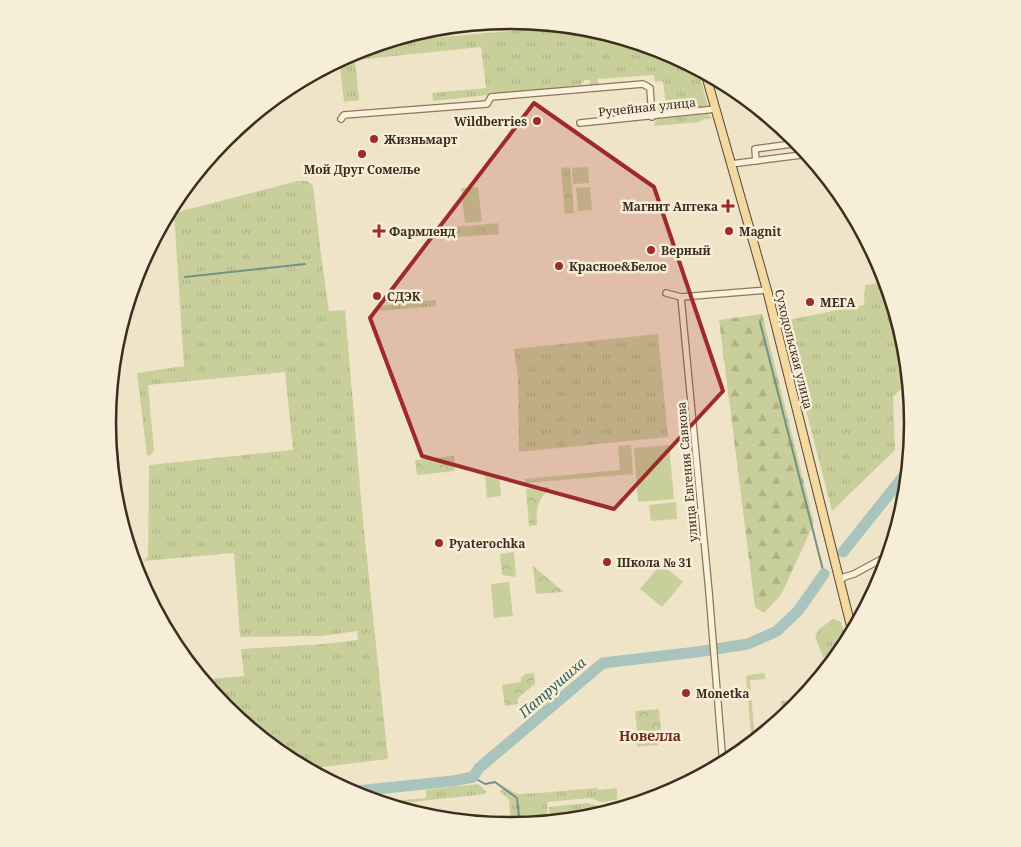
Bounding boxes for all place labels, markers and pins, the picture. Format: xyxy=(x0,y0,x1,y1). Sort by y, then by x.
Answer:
place label: Wildberries xyxy=(454,113,527,130)
marker: Wildberries xyxy=(531,115,543,127)
place label: Жизньмарт xyxy=(384,131,458,148)
marker: Жизньмарт xyxy=(368,133,380,145)
marker: Мой Друг Сомелье xyxy=(356,148,368,160)
place label: Мой Друг Сомелье xyxy=(304,161,421,178)
place label: Магнит Аптека xyxy=(622,198,718,215)
marker: Магнит Аптека xyxy=(722,200,734,212)
place label: Фармленд xyxy=(389,223,456,240)
place label: Magnit xyxy=(739,223,782,240)
marker: Фармленд xyxy=(373,225,385,237)
marker: Magnit xyxy=(723,225,735,237)
place label: Верный xyxy=(661,242,711,259)
marker: Верный xyxy=(645,244,657,256)
place label: Красное&Белое xyxy=(569,258,667,275)
marker: Красное&Белое xyxy=(553,260,565,272)
place label: СДЭК xyxy=(387,288,421,305)
marker: СДЭК xyxy=(371,290,383,302)
place label: МЕГА xyxy=(820,294,856,311)
marker: МЕГА xyxy=(804,296,816,308)
place label: Pyaterochka xyxy=(449,535,525,552)
marker: Pyaterochka xyxy=(433,537,445,549)
place label: Школа № 31 xyxy=(617,554,692,571)
marker: Школа № 31 xyxy=(601,556,613,568)
place label: Monetka xyxy=(696,685,749,702)
marker: Monetka xyxy=(680,687,692,699)

